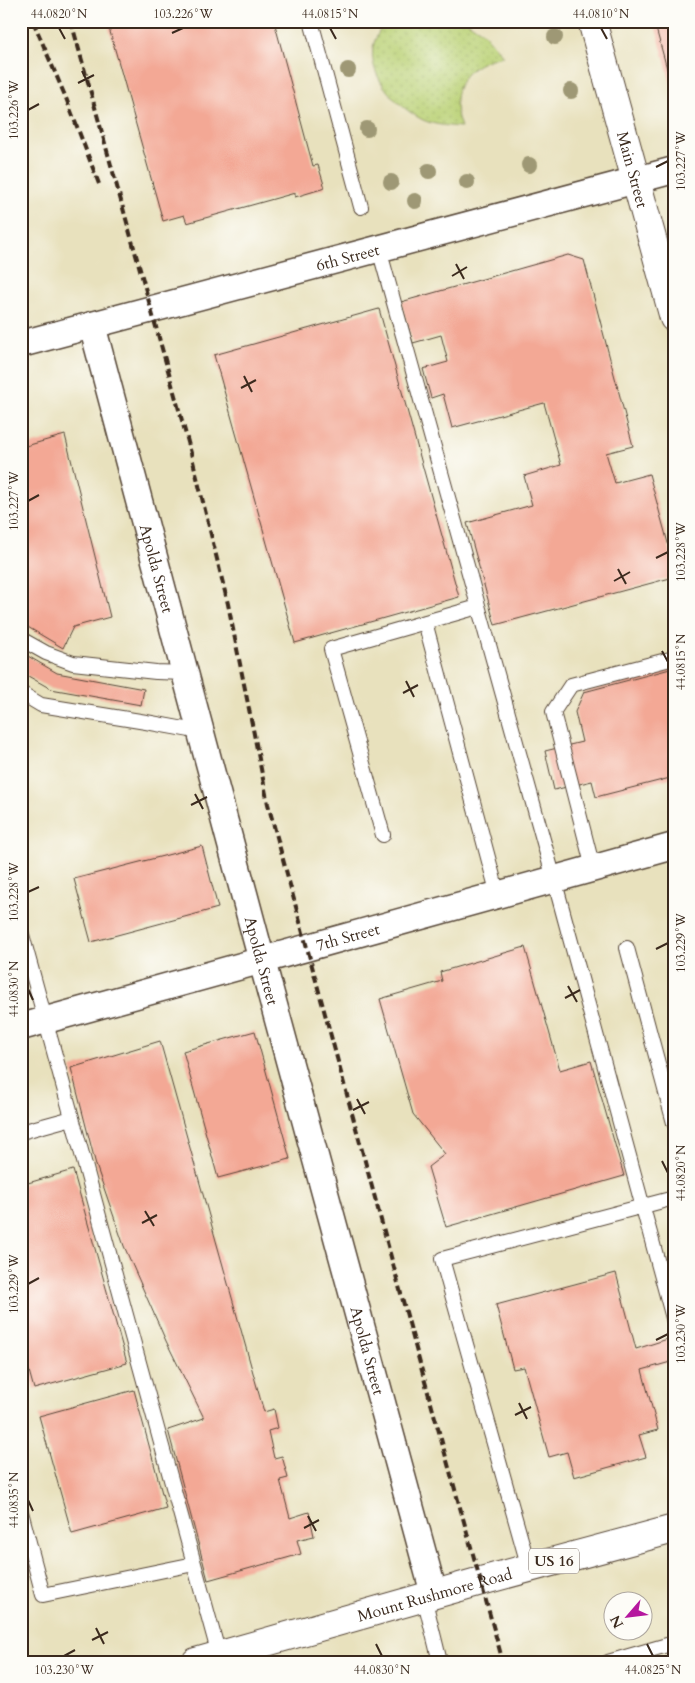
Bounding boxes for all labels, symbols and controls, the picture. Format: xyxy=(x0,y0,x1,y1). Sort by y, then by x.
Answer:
text: 44.0820°N xyxy=(31,6,88,22)
text: 103.226°W xyxy=(153,6,213,22)
text: 44.0815°N xyxy=(302,6,359,22)
text: 44.0810°N xyxy=(573,6,630,22)
text: 103.226°W xyxy=(6,80,22,140)
street label: Main Street xyxy=(611,129,653,210)
text: 103.227°W xyxy=(673,131,689,191)
street label: 6th Street xyxy=(314,239,382,277)
text: 103.227°W xyxy=(6,471,22,531)
street label: Apolda Street xyxy=(134,522,178,615)
text: 103.228°W xyxy=(673,522,689,582)
text: 44.0815°N xyxy=(673,633,689,690)
text: 103.228°W xyxy=(6,862,22,922)
text: 103.229°W xyxy=(673,913,689,973)
street label: Apolda Street xyxy=(239,914,283,1008)
street label: 7th Street xyxy=(314,918,382,957)
text: 44.0830°N xyxy=(6,960,22,1017)
text: 44.0820°N xyxy=(673,1144,689,1201)
text: 103.229°W xyxy=(6,1254,22,1314)
street label: Apolda Street xyxy=(344,1304,389,1398)
text: 103.230°W xyxy=(673,1304,689,1364)
text: 44.0835°N xyxy=(6,1471,22,1528)
road number: US 16 xyxy=(529,1548,579,1574)
street label: Mount Rushmore Road xyxy=(355,1563,515,1628)
north arrow xyxy=(602,1590,652,1640)
text: N xyxy=(606,1612,628,1632)
text: 103.230°W xyxy=(34,1662,94,1678)
text: 44.0830°N xyxy=(354,1662,411,1678)
text: 44.0825°N xyxy=(625,1662,682,1678)

